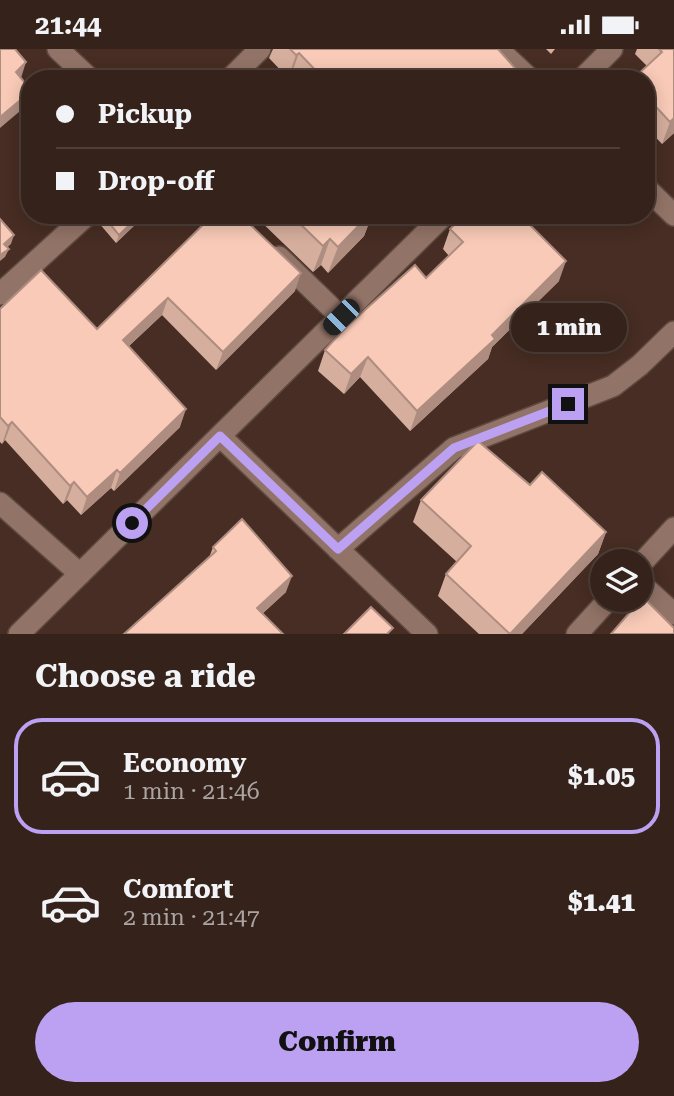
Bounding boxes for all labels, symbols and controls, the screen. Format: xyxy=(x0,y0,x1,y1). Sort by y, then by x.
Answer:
text: 21:44 xyxy=(35,10,101,40)
text: Pickup xyxy=(98,99,192,129)
text: Drop-off xyxy=(98,166,214,196)
car xyxy=(319,295,364,339)
callout: 1 min xyxy=(510,303,626,351)
text: 1 min xyxy=(537,314,601,341)
route end xyxy=(552,388,584,420)
route start xyxy=(116,507,148,539)
map controls xyxy=(590,549,653,612)
button: layers xyxy=(590,549,653,612)
text: Choose a ride xyxy=(35,657,256,695)
icon: car xyxy=(39,745,102,808)
text: Economy xyxy=(123,748,246,778)
text: $1.05 xyxy=(568,761,635,791)
text: 1 min · 21:46 xyxy=(123,778,260,805)
icon: car xyxy=(39,871,102,934)
text: Comfort xyxy=(123,874,233,904)
text: $1.41 xyxy=(568,887,635,917)
text: 2 min · 21:47 xyxy=(123,904,260,931)
button: Confirm xyxy=(35,1002,639,1082)

